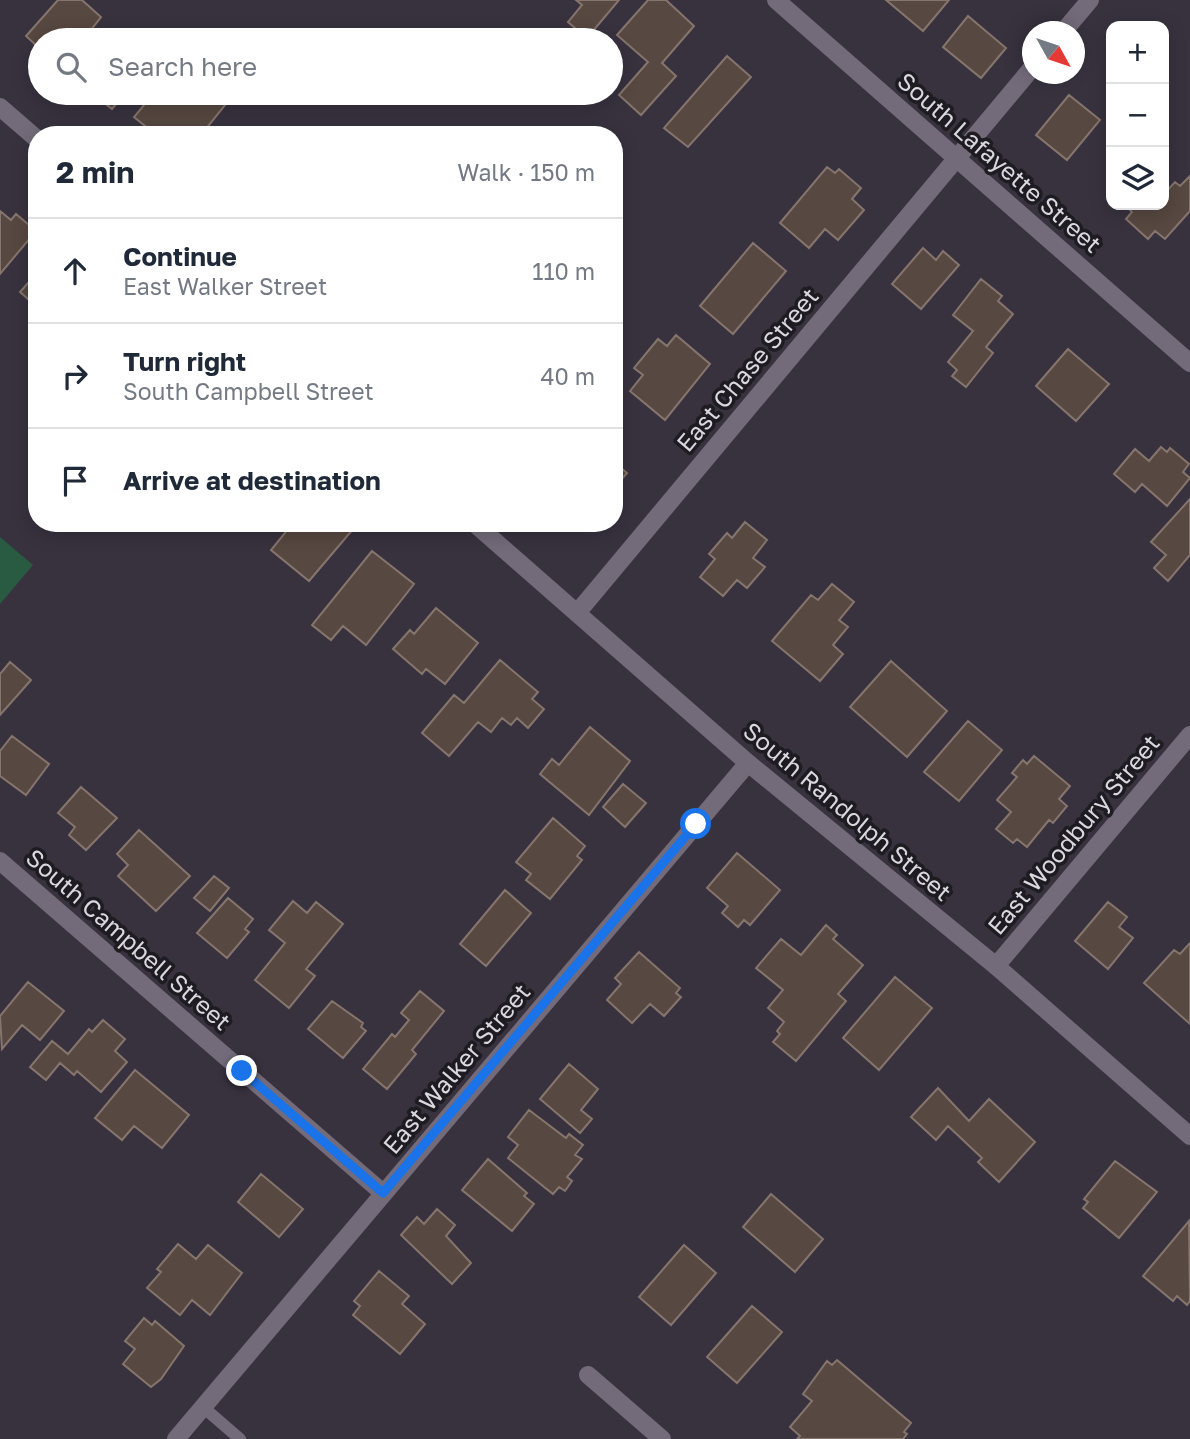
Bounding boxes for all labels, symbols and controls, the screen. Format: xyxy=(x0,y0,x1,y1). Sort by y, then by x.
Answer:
north arrow xyxy=(1022,21,1085,84)
map controls xyxy=(1106,21,1169,210)
button: + xyxy=(1106,21,1169,84)
search box xyxy=(28,28,623,105)
icon: search xyxy=(52,48,90,86)
text: Search here xyxy=(108,51,257,82)
street label: South Lafayette Street xyxy=(892,66,1108,258)
button: − xyxy=(1106,84,1169,147)
button: layers xyxy=(1106,147,1169,210)
text: 2 min xyxy=(56,154,134,190)
text: Walk · 150 m xyxy=(457,158,595,186)
text: Continue xyxy=(123,241,237,272)
icon: ahead xyxy=(56,252,94,290)
text: 110 m xyxy=(532,257,595,285)
text: East Walker Street xyxy=(123,272,327,300)
street label: East Chase Street xyxy=(670,281,824,457)
text: Turn right xyxy=(123,346,246,377)
icon: right xyxy=(56,357,94,395)
text: 40 m xyxy=(541,362,595,390)
text: South Campbell Street xyxy=(123,377,374,405)
icon: arrive xyxy=(56,462,94,500)
text: Arrive at destination xyxy=(123,465,381,496)
street label: South Randolph Street xyxy=(738,715,958,906)
street label: East Woodbury Street xyxy=(981,728,1165,940)
route start xyxy=(680,808,711,839)
street label: South Campbell Street xyxy=(21,842,237,1036)
street label: East Walker Street xyxy=(376,977,535,1159)
route end xyxy=(226,1055,257,1086)

